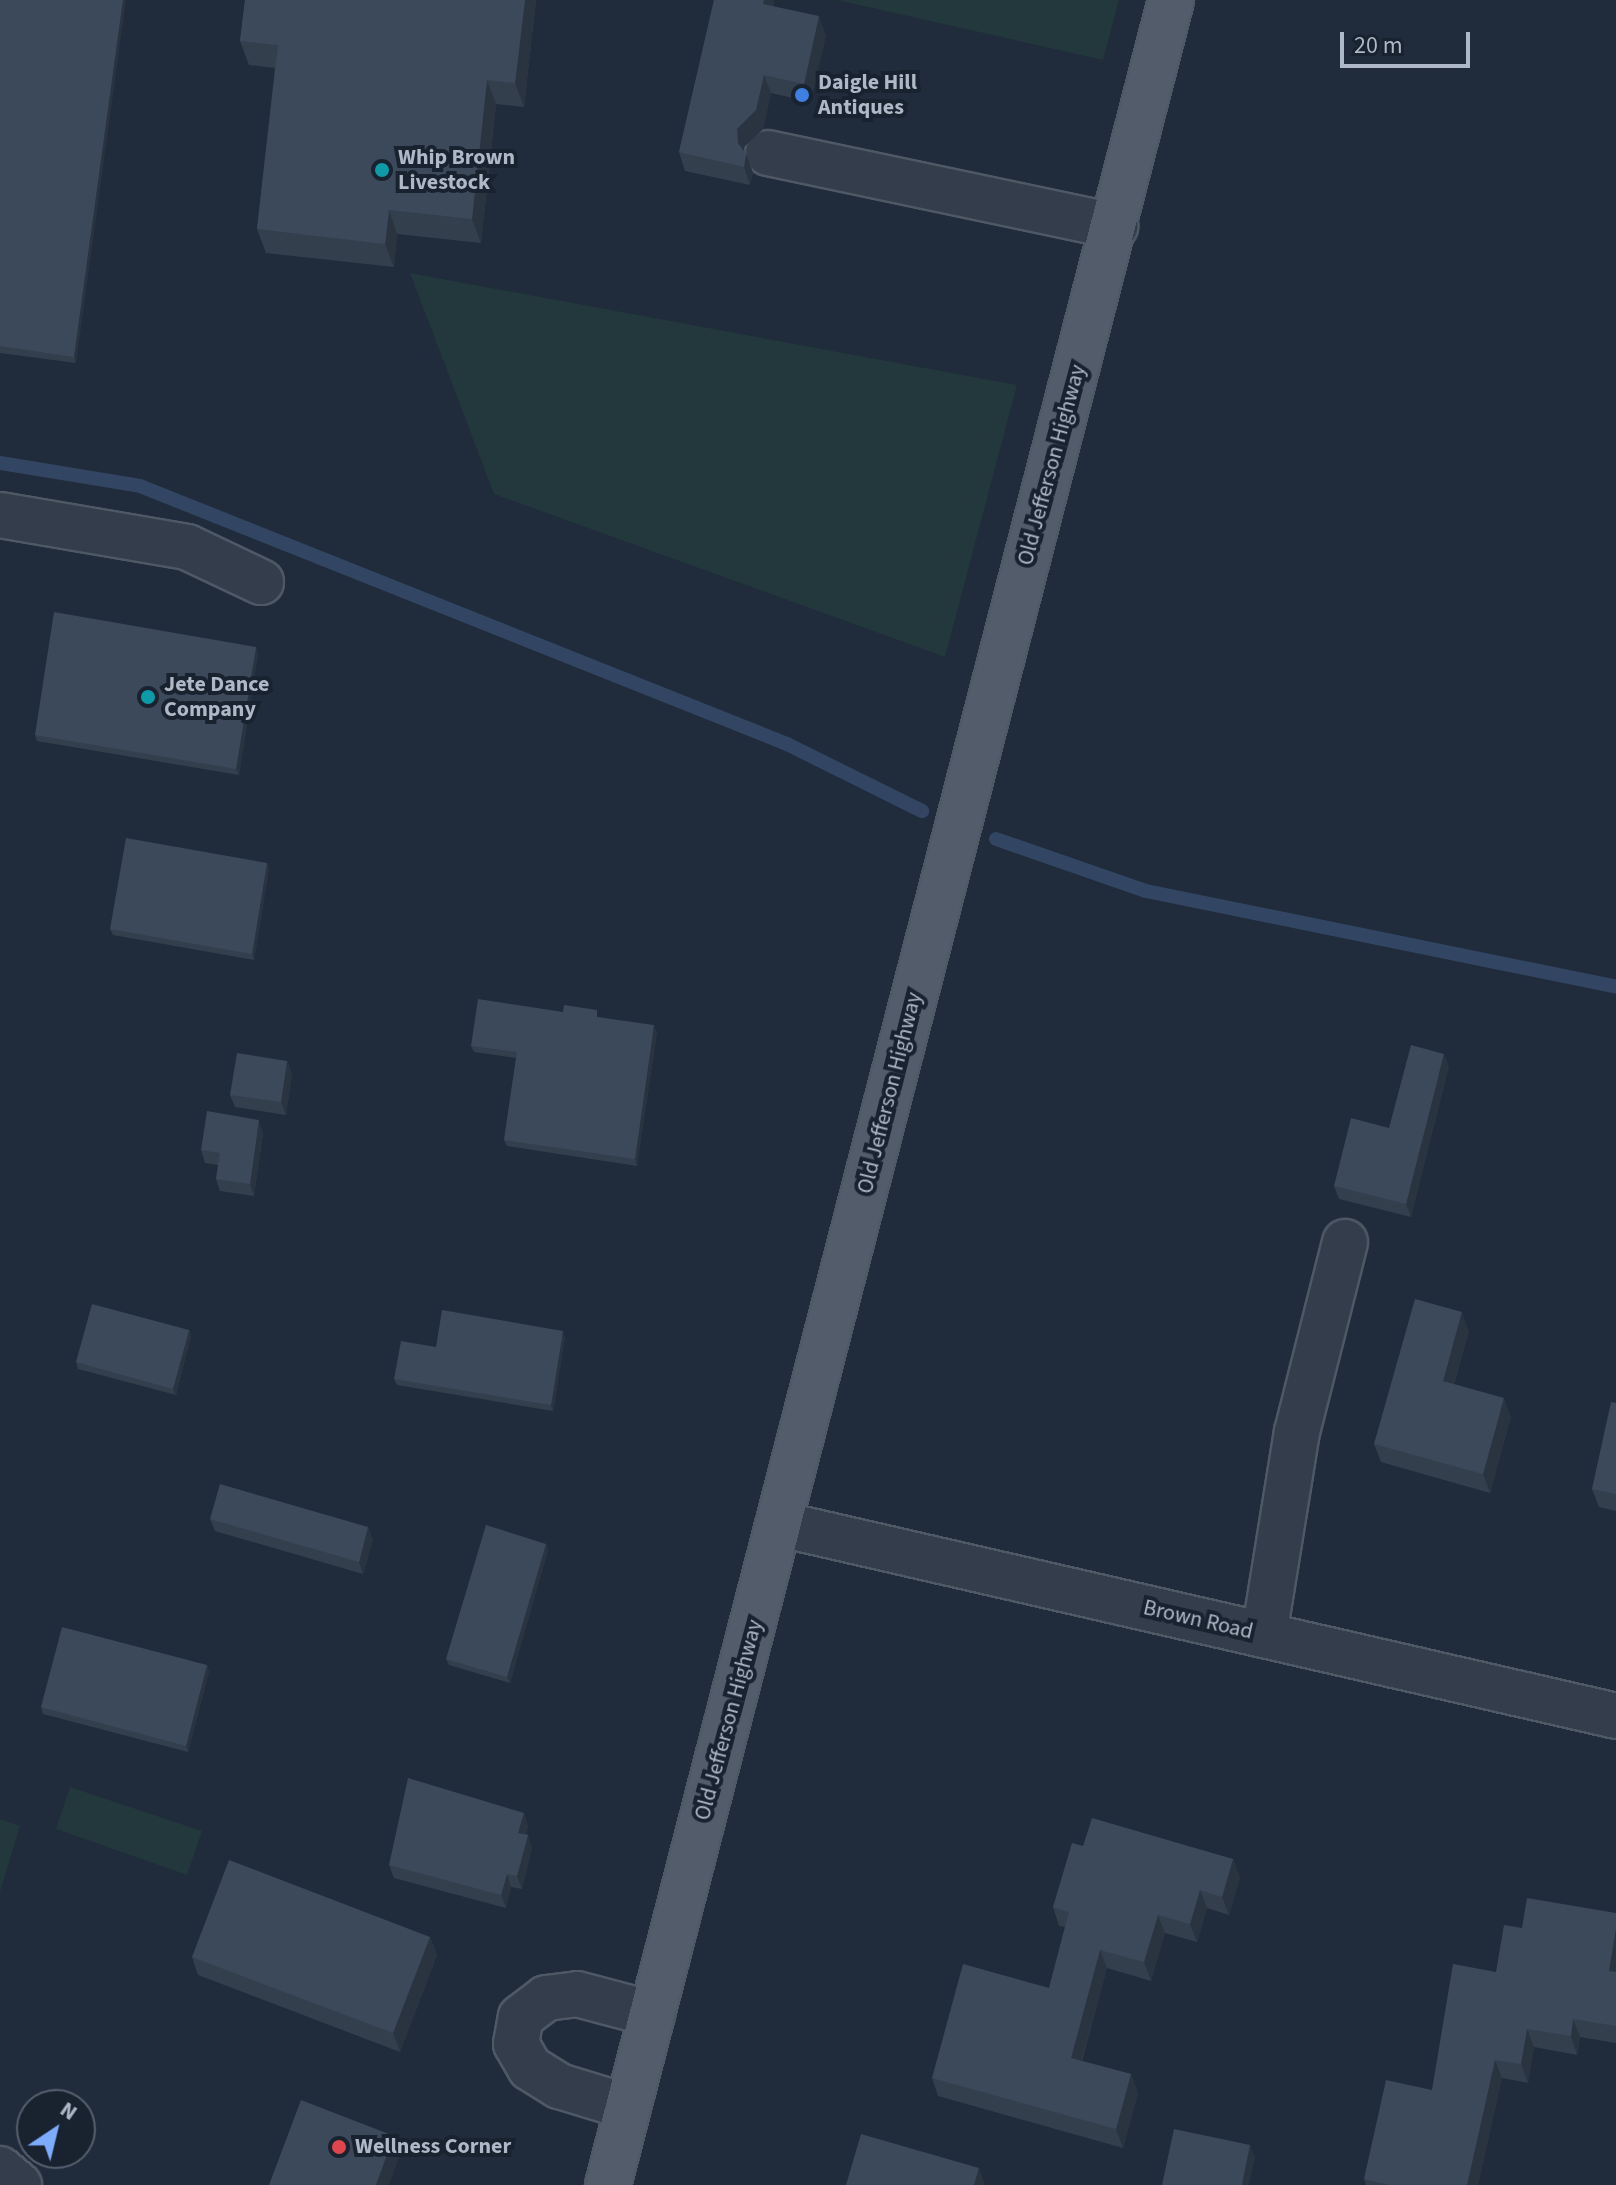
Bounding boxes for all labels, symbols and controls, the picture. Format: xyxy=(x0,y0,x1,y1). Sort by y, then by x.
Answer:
scale bar xyxy=(1344,16,1474,66)
text: 20 m xyxy=(1354,28,1403,63)
place label: Daigle Hill Antiques xyxy=(818,69,917,120)
marker: Daigle Hill Antiques xyxy=(793,86,811,104)
place label: Whip Brown Livestock xyxy=(398,144,515,196)
marker: Whip Brown Livestock xyxy=(373,161,391,179)
street label: Old Jefferson Highway xyxy=(1013,362,1091,568)
place label: Jete Dance Company xyxy=(164,671,269,722)
marker: Jete Dance Company xyxy=(139,688,157,706)
street label: Old Jefferson Highway xyxy=(852,990,928,1196)
street label: Brown Road xyxy=(1141,1595,1255,1645)
street label: Old Jefferson Highway xyxy=(690,1617,768,1823)
north arrow xyxy=(16,2089,96,2169)
text: N xyxy=(53,2094,84,2128)
place label: Wellness Corner xyxy=(355,2134,511,2160)
marker: Wellness Corner xyxy=(330,2138,348,2156)

